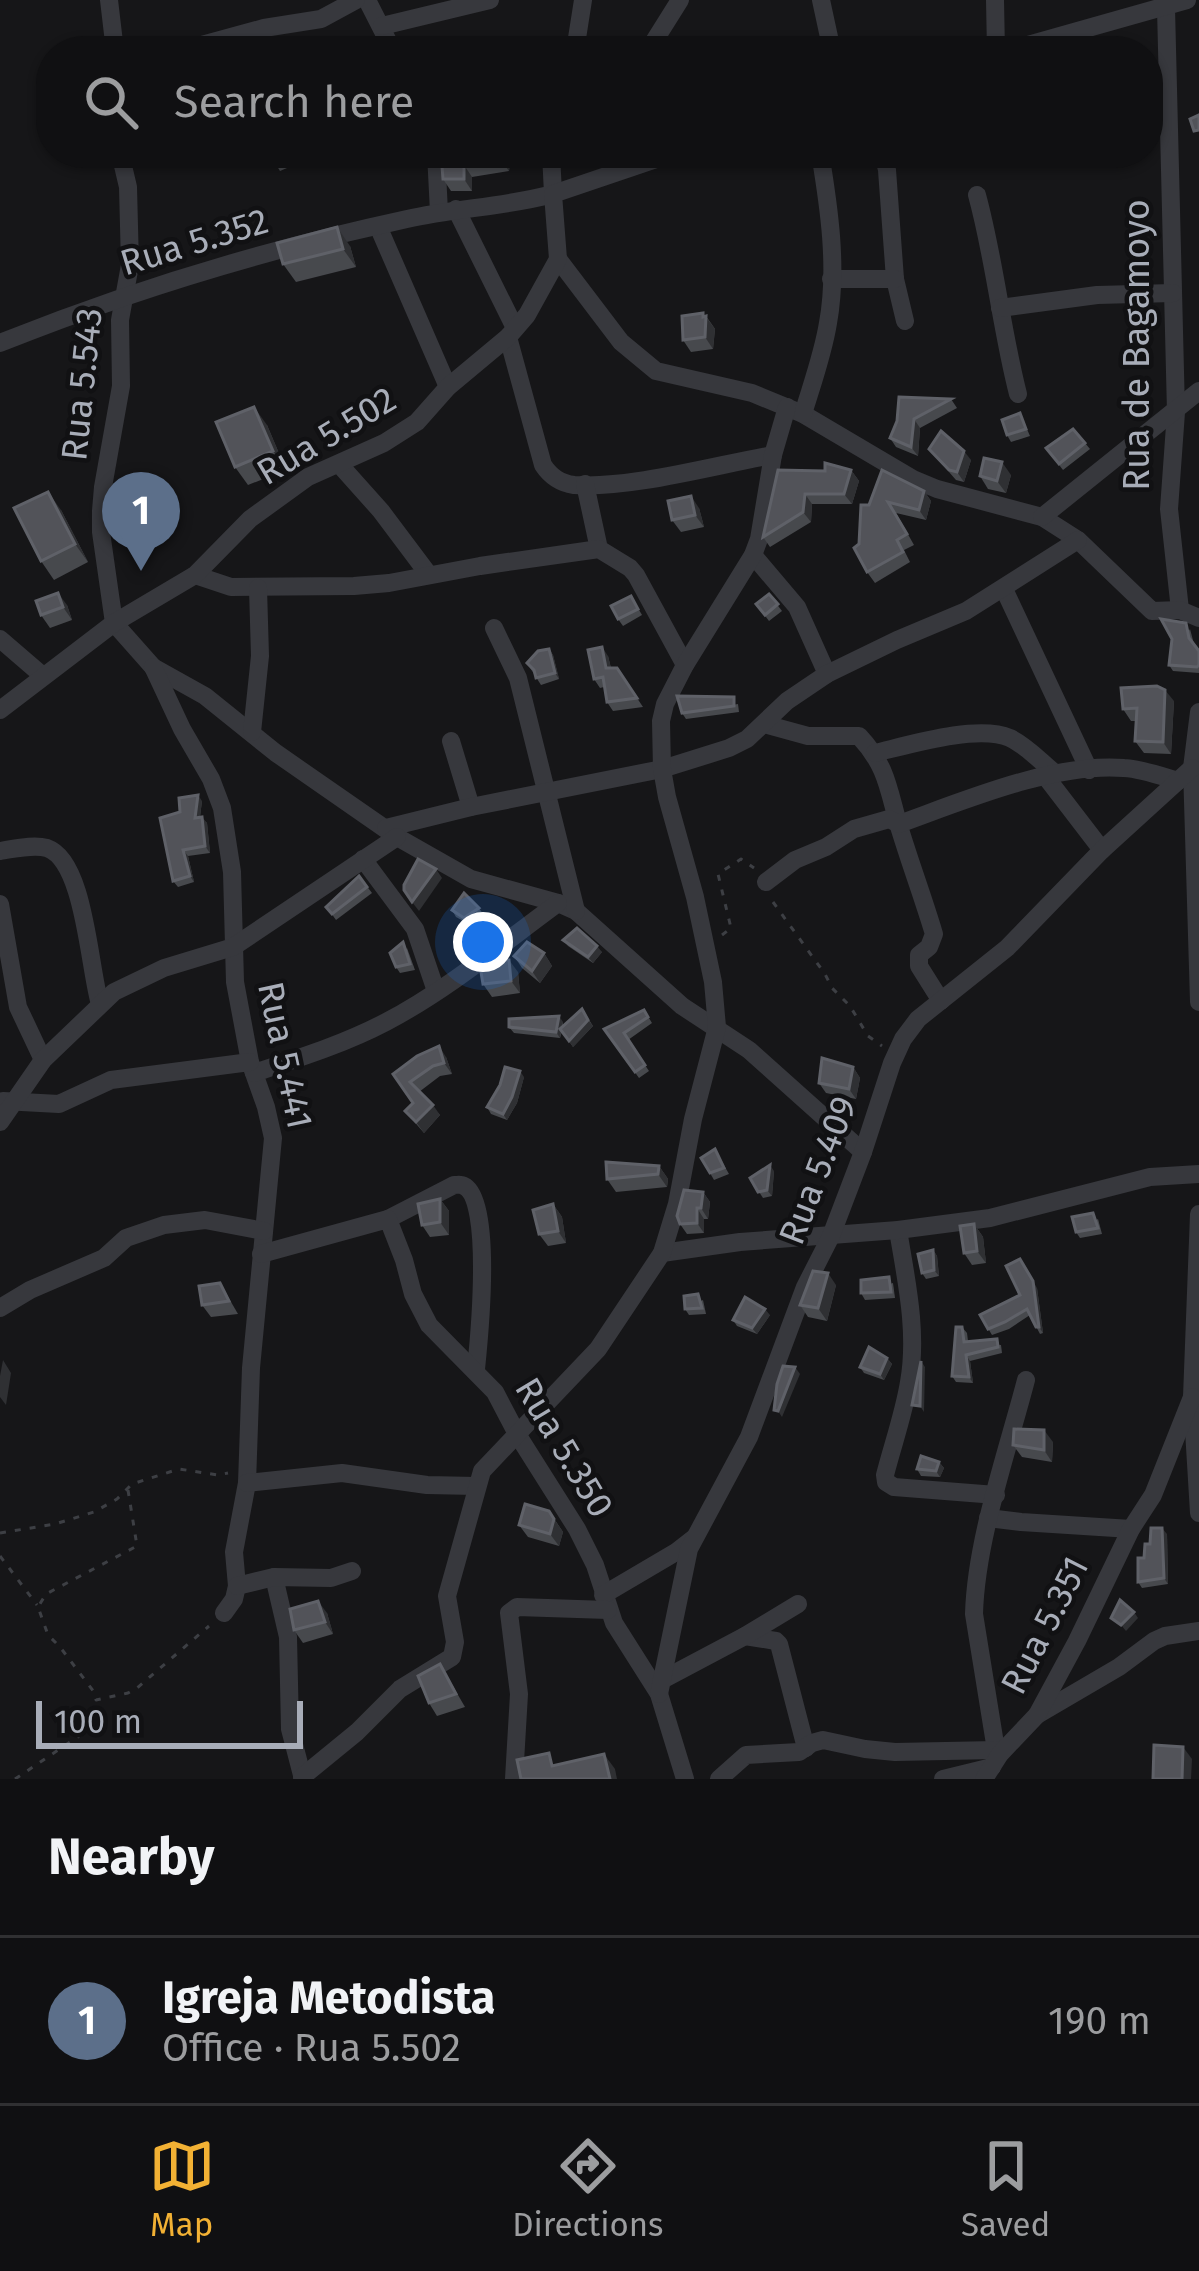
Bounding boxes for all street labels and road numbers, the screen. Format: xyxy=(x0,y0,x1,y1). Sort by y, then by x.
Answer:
street label: Rua 5.352 xyxy=(115,199,274,285)
street label: Rua de Bagamoyo xyxy=(1115,199,1159,491)
street label: Rua 5.543 xyxy=(52,306,112,463)
street label: Rua 5.502 xyxy=(249,377,404,494)
street label: Rua 5.441 xyxy=(248,978,322,1133)
street label: Rua 5.409 xyxy=(770,1090,866,1251)
street label: Rua 5.350 xyxy=(505,1370,623,1525)
street label: Rua 5.351 xyxy=(992,1549,1098,1702)

